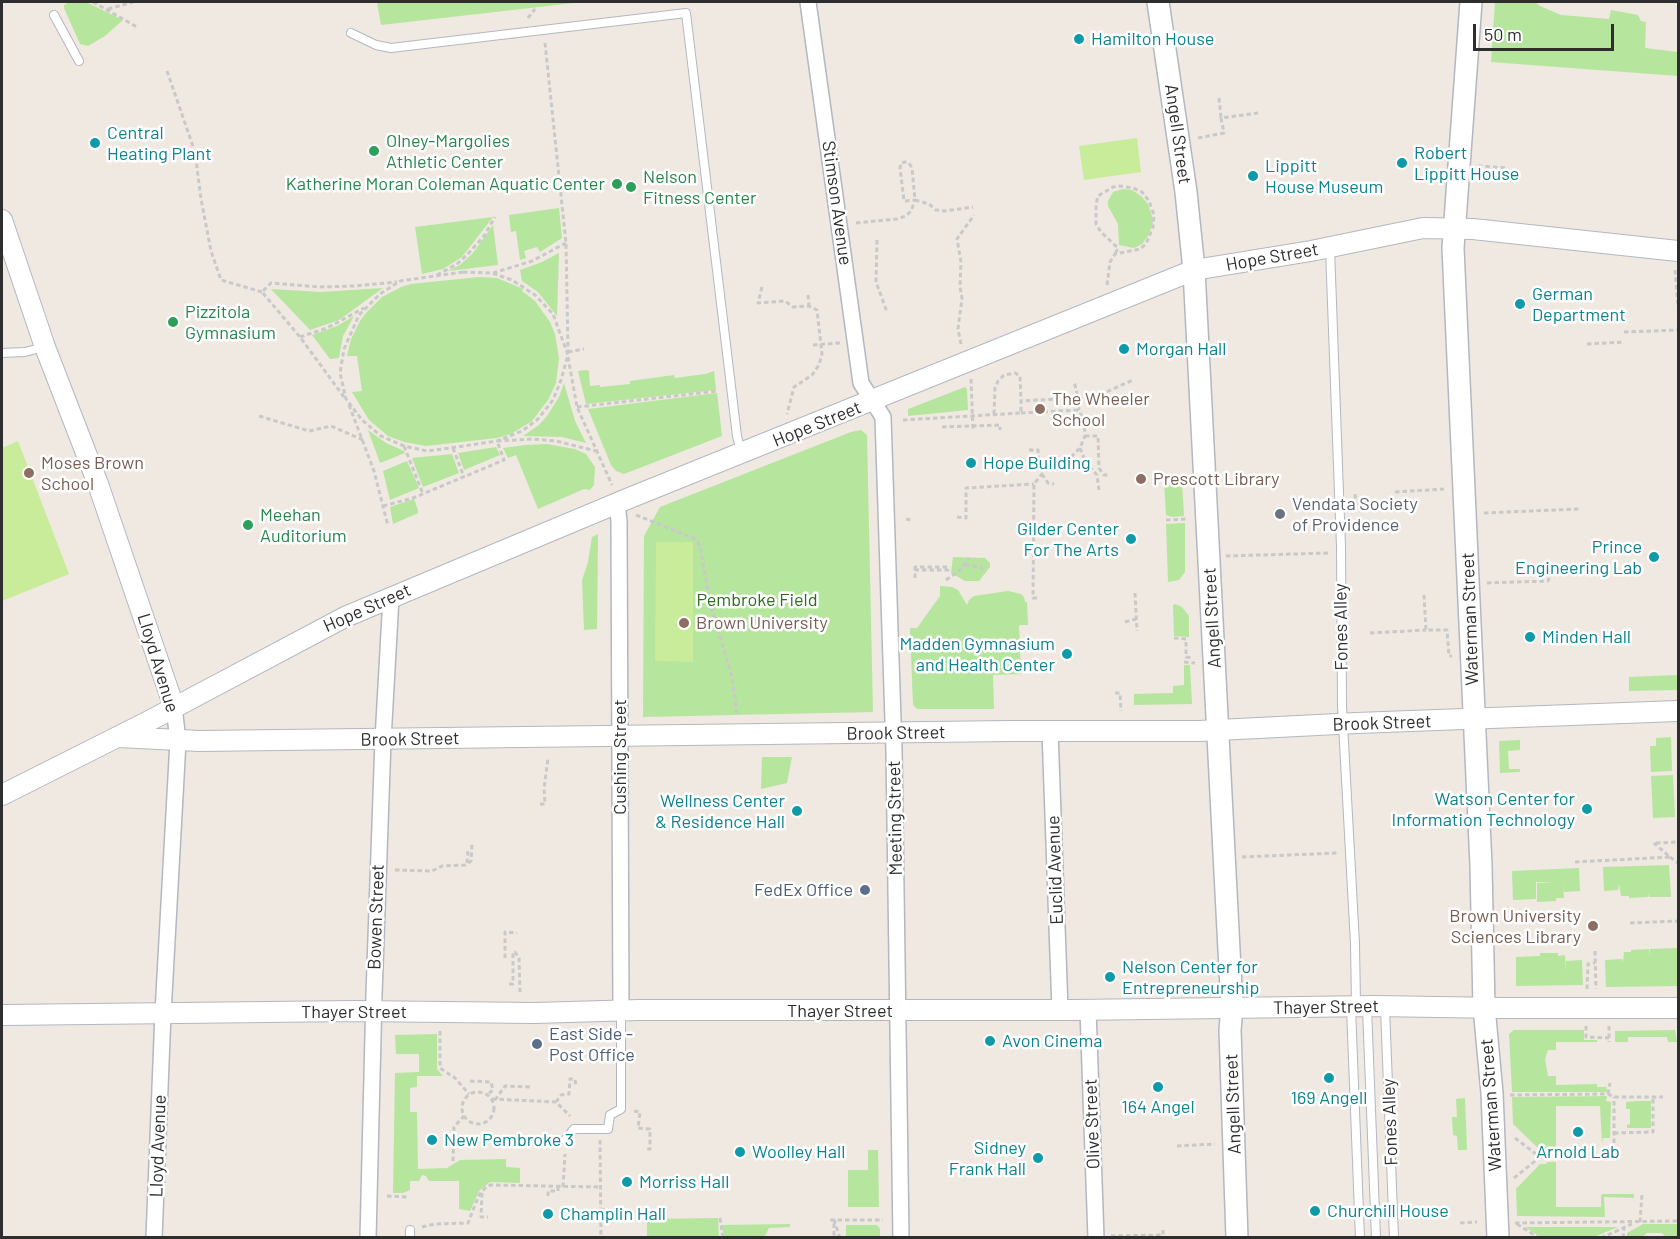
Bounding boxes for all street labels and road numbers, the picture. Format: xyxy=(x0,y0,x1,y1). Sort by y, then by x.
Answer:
street label: Angell Street xyxy=(1160,83,1196,185)
street label: Stimson Avenue xyxy=(818,139,856,267)
street label: Hope Street xyxy=(1224,238,1320,276)
street label: Hope Street xyxy=(770,396,864,452)
street label: Waterman Street xyxy=(1457,552,1483,686)
street label: Angell Street xyxy=(1199,567,1225,669)
street label: Hope Street xyxy=(320,579,414,637)
street label: Fones Alley xyxy=(1329,583,1353,671)
street label: Lloyd Avenue xyxy=(133,611,183,715)
street label: Cushing Street xyxy=(609,699,631,815)
street label: Brook Street xyxy=(1332,710,1432,736)
street label: Brook Street xyxy=(846,721,946,745)
street label: Brook Street xyxy=(360,727,460,751)
street label: Meeting Street xyxy=(883,760,907,876)
street label: Euclid Avenue xyxy=(1042,815,1068,925)
street label: Bowen Street xyxy=(363,864,389,970)
street label: Thayer Street xyxy=(1273,995,1379,1019)
street label: Thayer Street xyxy=(787,1000,893,1022)
street label: Thayer Street xyxy=(301,1001,407,1023)
street label: Waterman Street xyxy=(1476,1038,1506,1172)
street label: Angell Street xyxy=(1220,1053,1246,1155)
street label: Olive Street xyxy=(1080,1078,1104,1170)
street label: Fones Alley xyxy=(1378,1078,1402,1166)
street label: Lloyd Avenue xyxy=(145,1094,171,1198)

